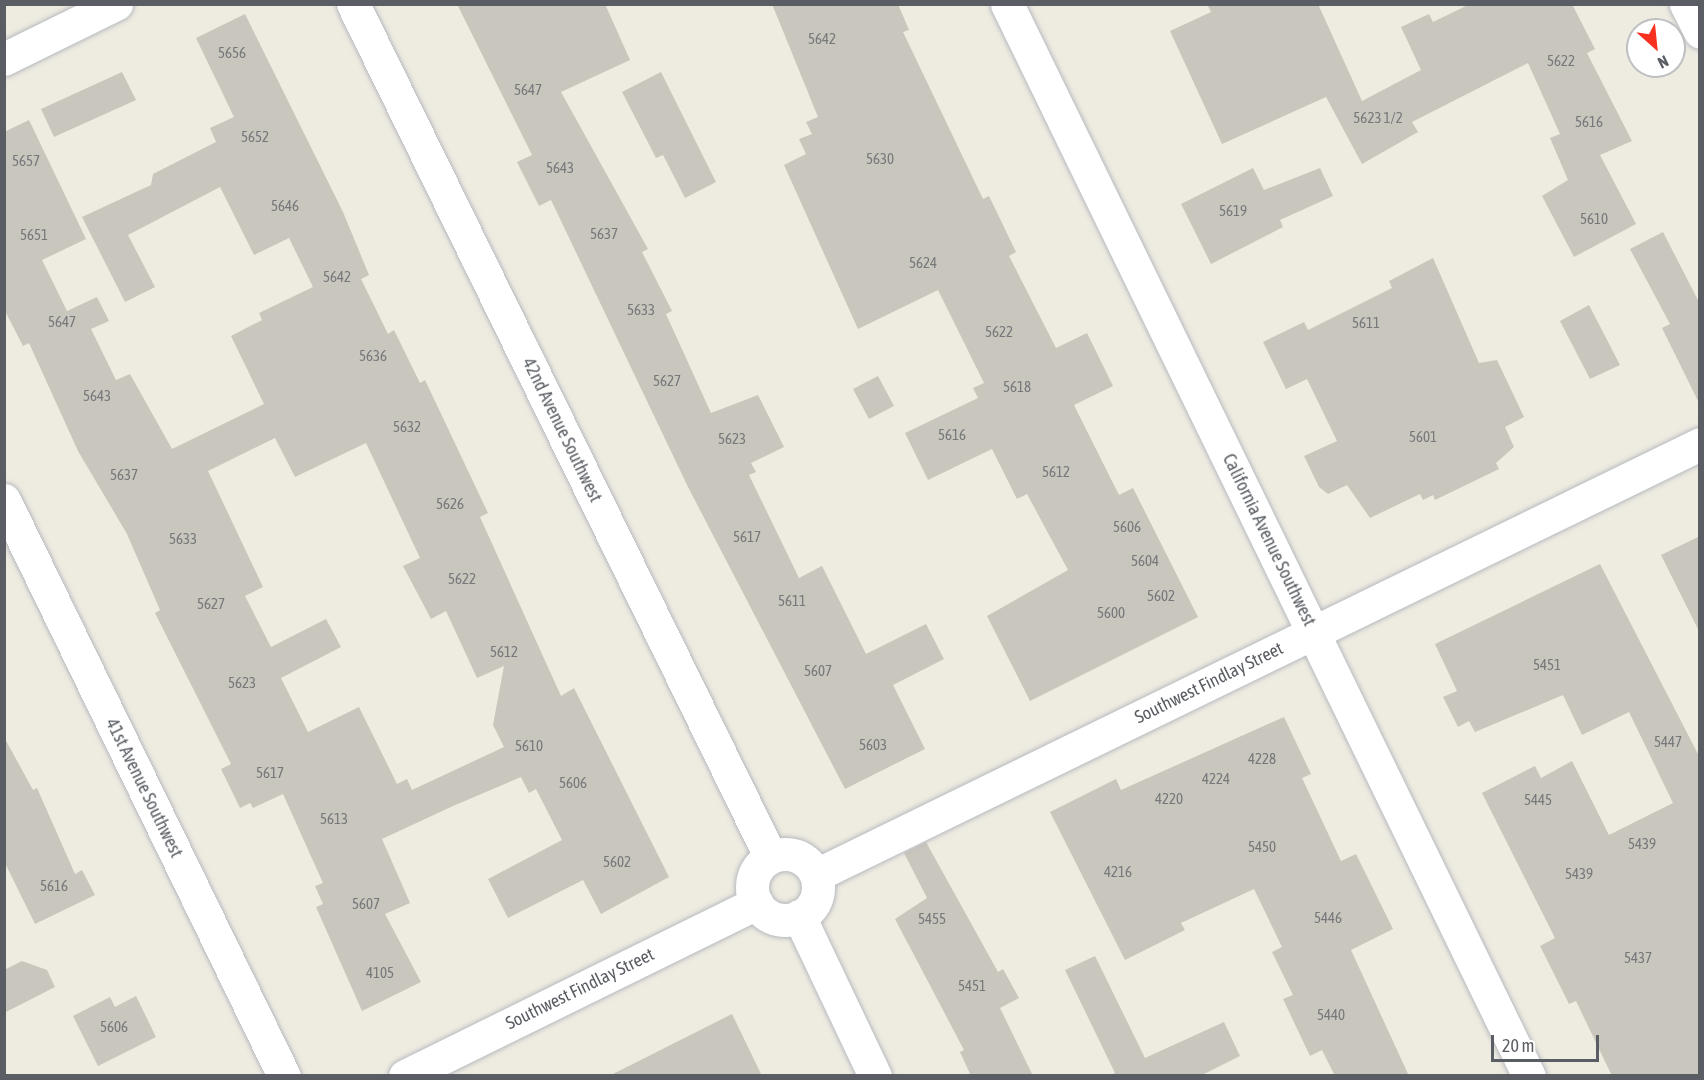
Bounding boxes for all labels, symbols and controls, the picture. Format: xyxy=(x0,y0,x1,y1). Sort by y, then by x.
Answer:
north arrow xyxy=(1626,18,1686,78)
house number: 5642 xyxy=(808,30,836,48)
house number: 5656 xyxy=(218,44,246,62)
house number: 5622 xyxy=(1547,52,1575,70)
text: N xyxy=(1655,52,1672,72)
house number: 5647 xyxy=(514,81,542,99)
house number: 5623 1/2 xyxy=(1353,109,1403,127)
house number: 5616 xyxy=(1575,113,1603,131)
house number: 5652 xyxy=(241,128,269,146)
house number: 5630 xyxy=(866,150,894,168)
house number: 5657 xyxy=(12,152,40,170)
house number: 5643 xyxy=(546,159,574,177)
house number: 5646 xyxy=(271,197,299,215)
house number: 5619 xyxy=(1219,202,1247,220)
house number: 5610 xyxy=(1580,210,1608,228)
house number: 5637 xyxy=(590,225,618,243)
house number: 5651 xyxy=(20,226,48,244)
house number: 5624 xyxy=(909,254,937,272)
house number: 5642 xyxy=(323,268,351,286)
house number: 5633 xyxy=(627,301,655,319)
house number: 5647 xyxy=(48,313,76,331)
house number: 5611 xyxy=(1352,314,1380,332)
house number: 5622 xyxy=(985,323,1013,341)
house number: 5636 xyxy=(359,347,387,365)
street label: 42nd Avenue Southwest xyxy=(518,354,606,506)
house number: 5627 xyxy=(653,372,681,390)
house number: 5618 xyxy=(1003,378,1031,396)
house number: 5643 xyxy=(83,387,111,405)
house number: 5632 xyxy=(393,418,421,436)
house number: 5616 xyxy=(938,426,966,444)
house number: 5601 xyxy=(1409,428,1437,446)
house number: 5623 xyxy=(718,430,746,448)
street label: California Avenue Southwest xyxy=(1218,450,1320,630)
house number: 5612 xyxy=(1042,463,1070,481)
house number: 5637 xyxy=(110,466,138,484)
house number: 5626 xyxy=(436,495,464,513)
house number: 5606 xyxy=(1113,518,1141,536)
house number: 5617 xyxy=(733,528,761,546)
house number: 5633 xyxy=(169,530,197,548)
house number: 5604 xyxy=(1131,552,1159,570)
house number: 5622 xyxy=(448,570,476,588)
house number: 5602 xyxy=(1147,587,1175,605)
house number: 5611 xyxy=(778,592,806,610)
house number: 5627 xyxy=(197,595,225,613)
house number: 5600 xyxy=(1097,604,1125,622)
street label: Southwest Findlay Street xyxy=(1131,638,1287,728)
house number: 5612 xyxy=(490,643,518,661)
house number: 5451 xyxy=(1533,656,1561,674)
house number: 5607 xyxy=(804,662,832,680)
house number: 5623 xyxy=(228,674,256,692)
street label: 41st Avenue Southwest xyxy=(101,715,187,861)
house number: 5447 xyxy=(1654,733,1682,751)
house number: 5603 xyxy=(859,736,887,754)
house number: 5610 xyxy=(515,737,543,755)
house number: 4228 xyxy=(1248,750,1276,768)
house number: 5617 xyxy=(256,764,284,782)
house number: 4224 xyxy=(1202,770,1230,788)
house number: 5606 xyxy=(559,774,587,792)
house number: 4220 xyxy=(1155,790,1183,808)
house number: 5445 xyxy=(1524,791,1552,809)
house number: 5613 xyxy=(320,810,348,828)
house number: 5439 xyxy=(1628,835,1656,853)
house number: 5450 xyxy=(1248,838,1276,856)
house number: 5602 xyxy=(603,853,631,871)
house number: 4216 xyxy=(1104,863,1132,881)
house number: 5439 xyxy=(1565,865,1593,883)
house number: 5616 xyxy=(40,877,68,895)
house number: 5607 xyxy=(352,895,380,913)
house number: 5446 xyxy=(1314,909,1342,927)
house number: 5455 xyxy=(918,910,946,928)
street label: Southwest Findlay Street xyxy=(502,944,658,1034)
house number: 5437 xyxy=(1624,949,1652,967)
house number: 4105 xyxy=(366,964,394,982)
house number: 5451 xyxy=(958,977,986,995)
house number: 5440 xyxy=(1317,1006,1345,1024)
house number: 5606 xyxy=(100,1018,128,1036)
scale bar xyxy=(1494,1023,1602,1061)
text: 20 m xyxy=(1502,1035,1534,1056)

